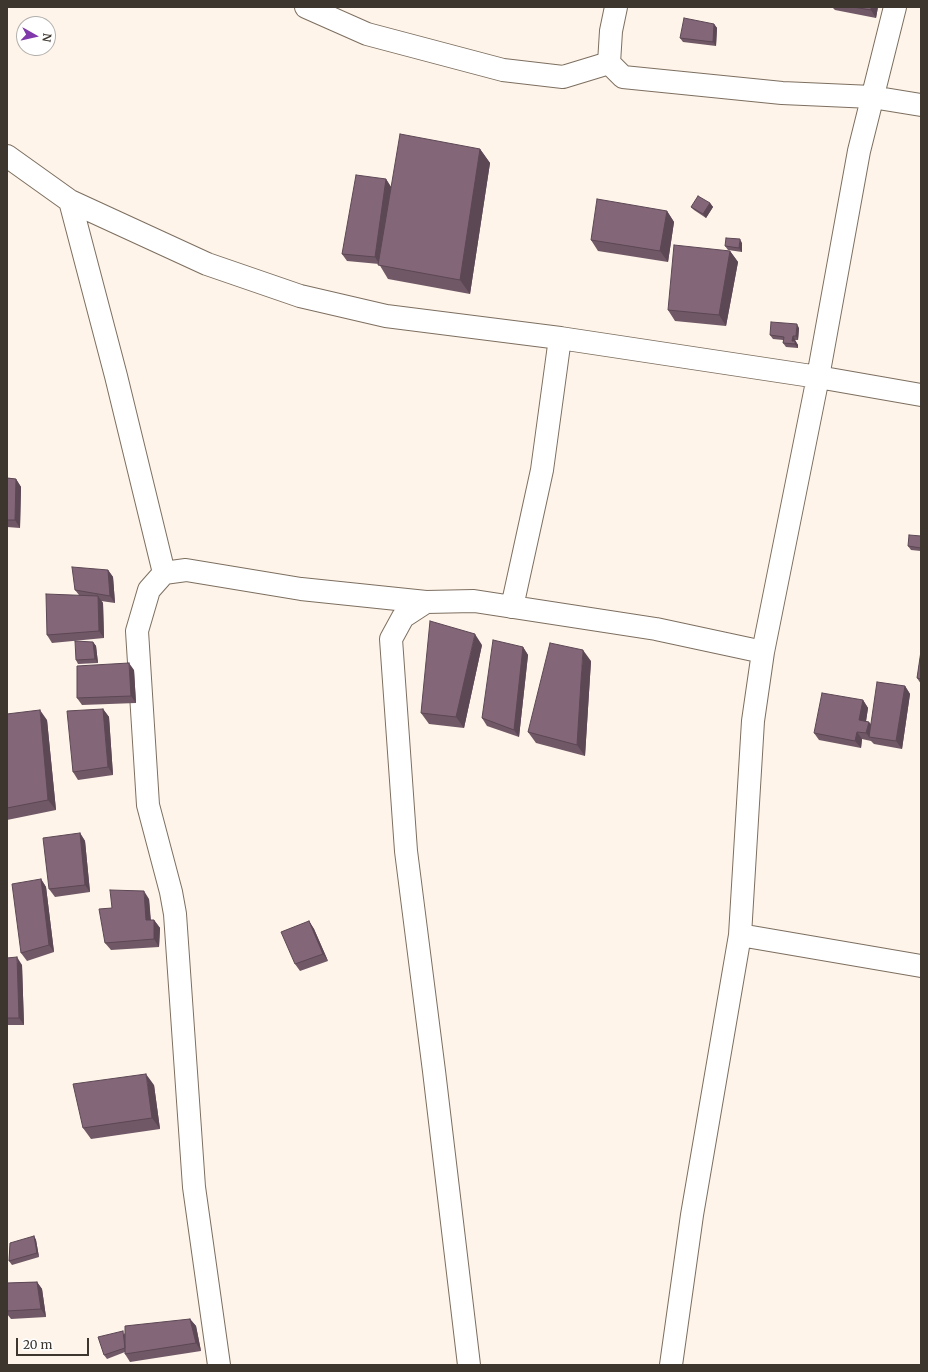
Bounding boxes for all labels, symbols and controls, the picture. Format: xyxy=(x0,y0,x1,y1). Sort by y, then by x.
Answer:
north arrow xyxy=(16,16,56,56)
text: N xyxy=(39,32,54,43)
scale bar xyxy=(18,1330,91,1356)
text: 20 m xyxy=(23,1337,52,1352)

